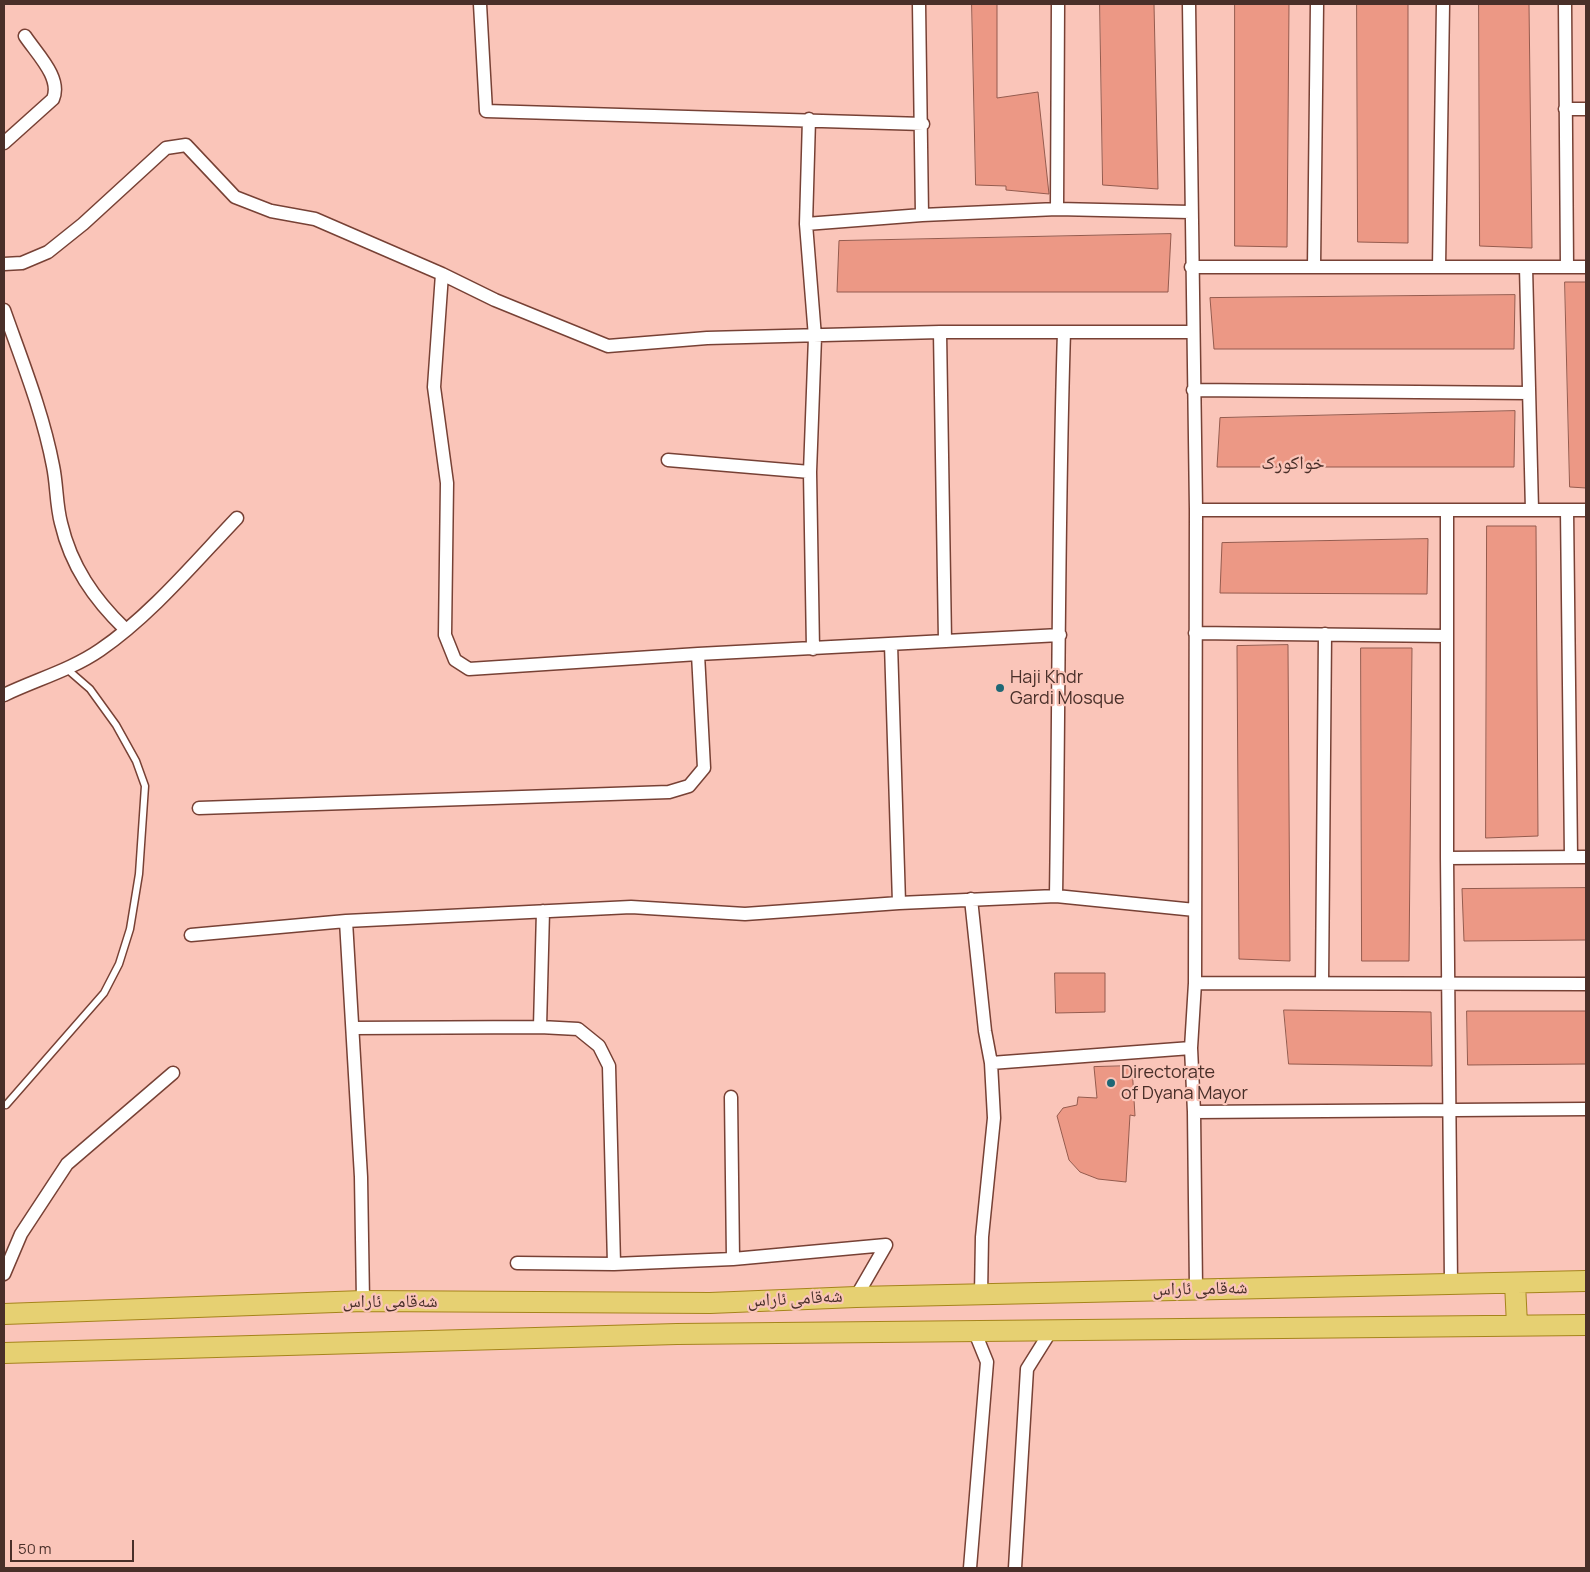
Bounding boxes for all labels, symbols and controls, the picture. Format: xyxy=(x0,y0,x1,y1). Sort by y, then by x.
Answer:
district label: خواکورک xyxy=(1261,453,1325,475)
place label: Haji Khdr Gardi Mosque xyxy=(1010,667,1124,710)
marker: Haji Khdr Gardi Mosque xyxy=(994,682,1006,694)
place label: Directorate of Dyana Mayor xyxy=(1121,1062,1248,1104)
marker: Directorate of Dyana Mayor xyxy=(1105,1077,1117,1089)
street label: شەقامی ئاراس xyxy=(1152,1277,1248,1301)
street label: شەقامی ئاراس xyxy=(747,1286,843,1312)
street label: شەقامی ئاراس xyxy=(342,1291,438,1313)
scale bar xyxy=(12,1530,136,1562)
text: 50 m xyxy=(18,1538,52,1559)

